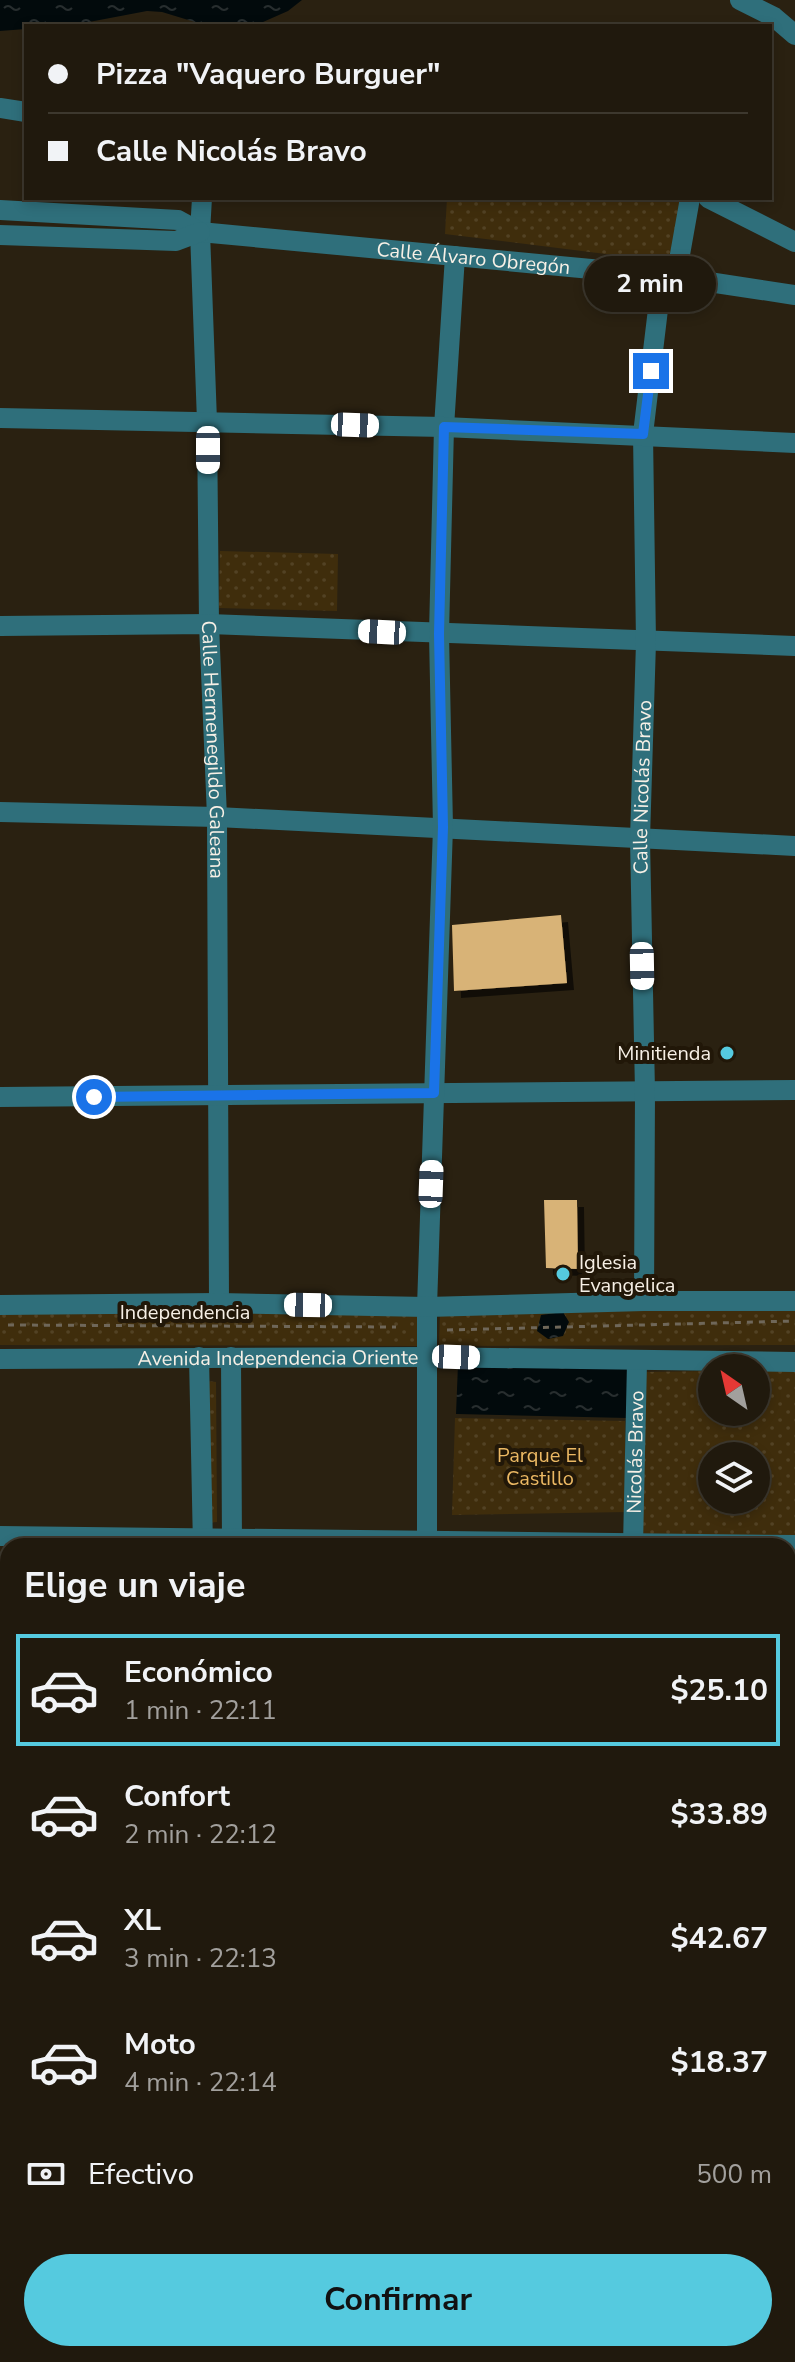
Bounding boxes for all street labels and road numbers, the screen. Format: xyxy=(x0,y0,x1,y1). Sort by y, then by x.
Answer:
street label: Calle Álvaro Obregón xyxy=(375,236,572,281)
street label: Calle Hermenegildo Galeana xyxy=(195,620,230,879)
street label: Calle Nicolás Bravo xyxy=(627,699,658,875)
street label: Independencia xyxy=(120,1299,250,1326)
street label: Avenida Independencia Oriente xyxy=(138,1344,418,1372)
street label: Nicolás Bravo xyxy=(621,1390,650,1514)

